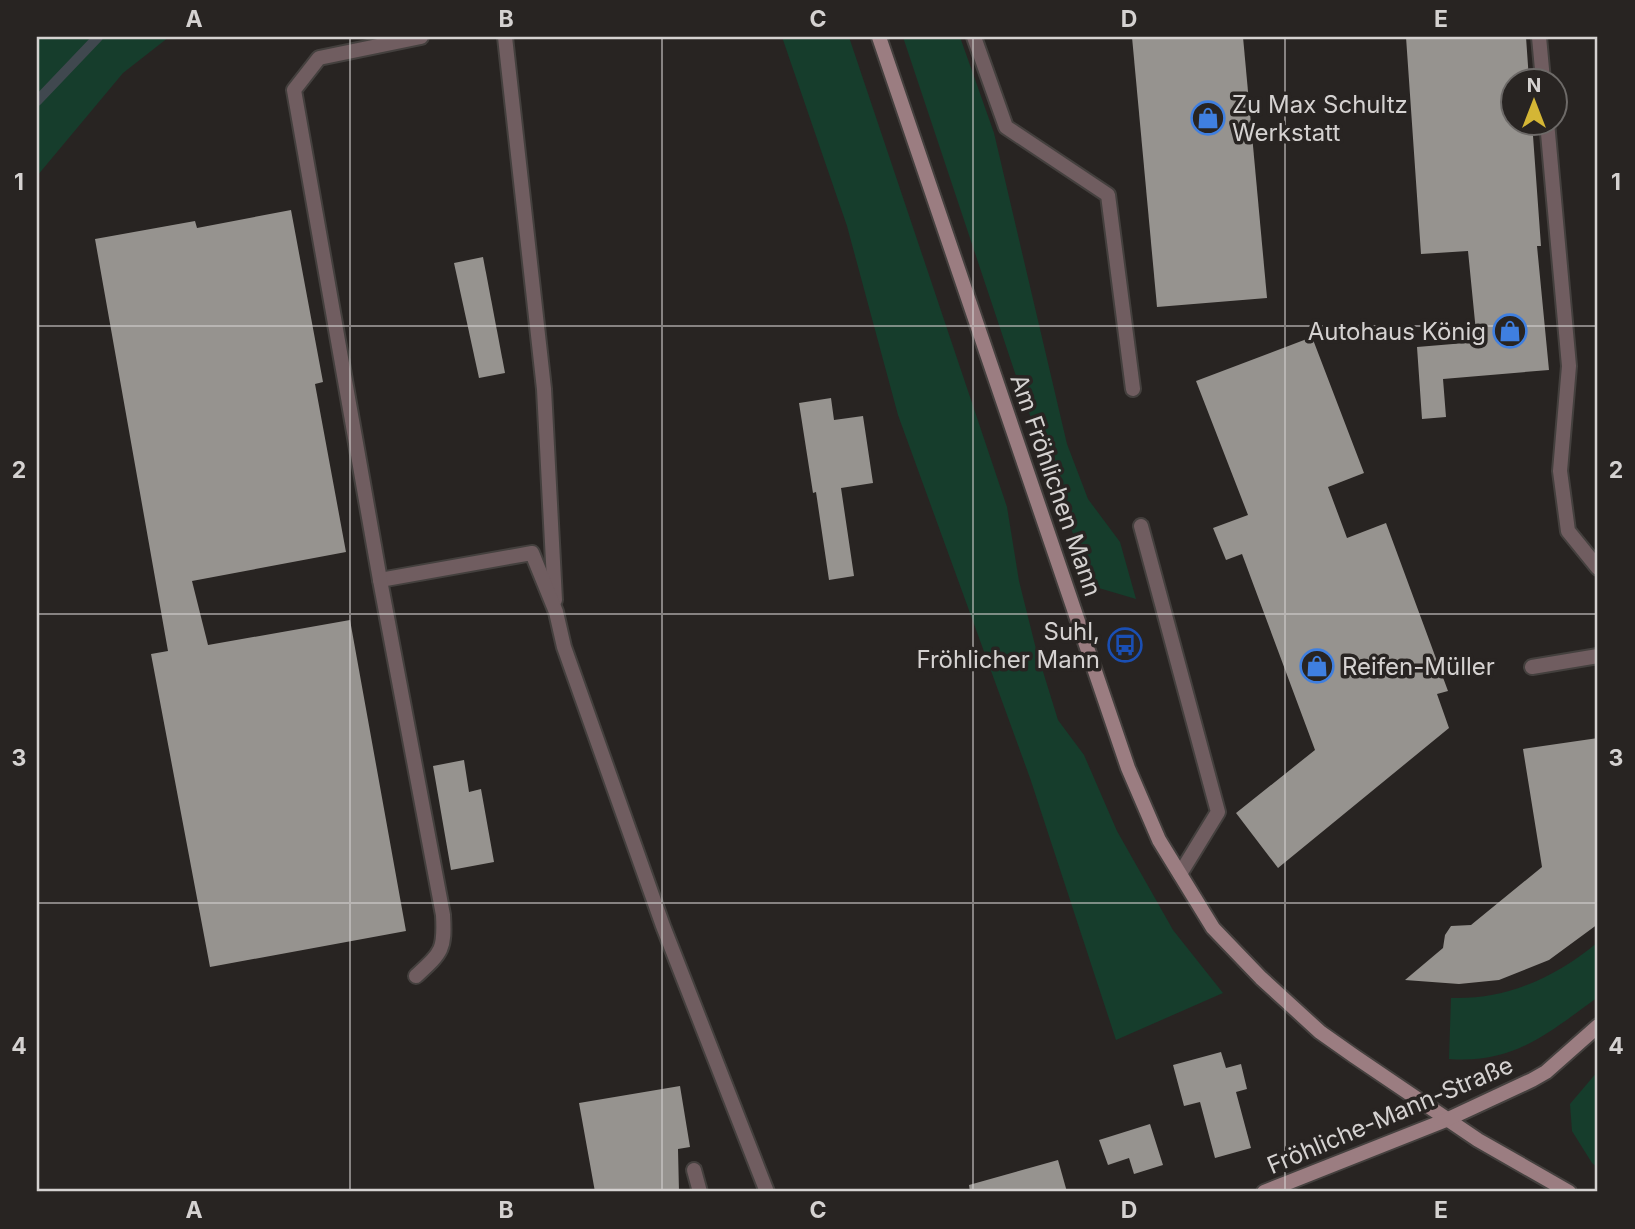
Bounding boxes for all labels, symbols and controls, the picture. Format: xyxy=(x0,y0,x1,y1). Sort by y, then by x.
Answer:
text: A xyxy=(185,5,203,33)
text: B xyxy=(498,5,514,33)
text: C xyxy=(809,5,827,33)
text: D xyxy=(1121,5,1137,33)
text: E xyxy=(1434,5,1448,33)
north arrow xyxy=(1498,66,1568,136)
text: N xyxy=(1527,74,1541,97)
place label: Zu Max Schultz Werkstatt xyxy=(1232,90,1408,147)
shop icon: Zu Max Schultz Werkstatt xyxy=(1189,99,1227,137)
text: 1 xyxy=(14,168,24,196)
text: 1 xyxy=(1611,168,1621,196)
shop icon: Autohaus König xyxy=(1491,312,1529,350)
place label: Autohaus König xyxy=(1308,317,1486,346)
street label: Am Fröhlichen Mann xyxy=(1004,370,1108,600)
text: 2 xyxy=(12,456,26,484)
text: 2 xyxy=(1609,456,1623,484)
place label: Suhl, Fröhlicher Mann xyxy=(916,617,1100,674)
bus stop icon: Suhl, Fröhlicher Mann xyxy=(1106,626,1144,664)
shop icon: Reifen-Müller xyxy=(1298,647,1336,685)
place label: Reifen-Müller xyxy=(1342,652,1495,681)
text: 3 xyxy=(12,744,26,772)
text: 3 xyxy=(1609,744,1623,772)
text: 4 xyxy=(11,1032,27,1060)
text: 4 xyxy=(1608,1032,1624,1060)
street label: Fröhliche-Mann-Straße xyxy=(1263,1050,1517,1180)
text: A xyxy=(185,1196,203,1224)
text: B xyxy=(498,1196,514,1224)
text: C xyxy=(809,1196,827,1224)
text: D xyxy=(1121,1196,1137,1224)
text: E xyxy=(1434,1196,1448,1224)

